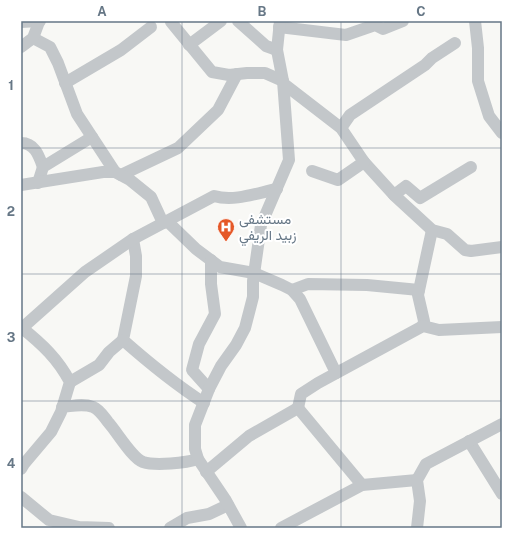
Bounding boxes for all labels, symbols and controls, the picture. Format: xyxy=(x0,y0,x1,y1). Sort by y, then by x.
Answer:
text: A xyxy=(97,4,107,19)
text: B xyxy=(258,4,267,19)
text: C xyxy=(416,4,426,19)
text: 1 xyxy=(8,78,14,93)
text: 2 xyxy=(7,204,15,219)
place label: مستشفى زبيد الريفي xyxy=(239,211,297,247)
hospital icon: مستشفى زبيد الريفي xyxy=(216,217,236,242)
text: 3 xyxy=(7,330,16,345)
text: 4 xyxy=(7,456,16,471)

